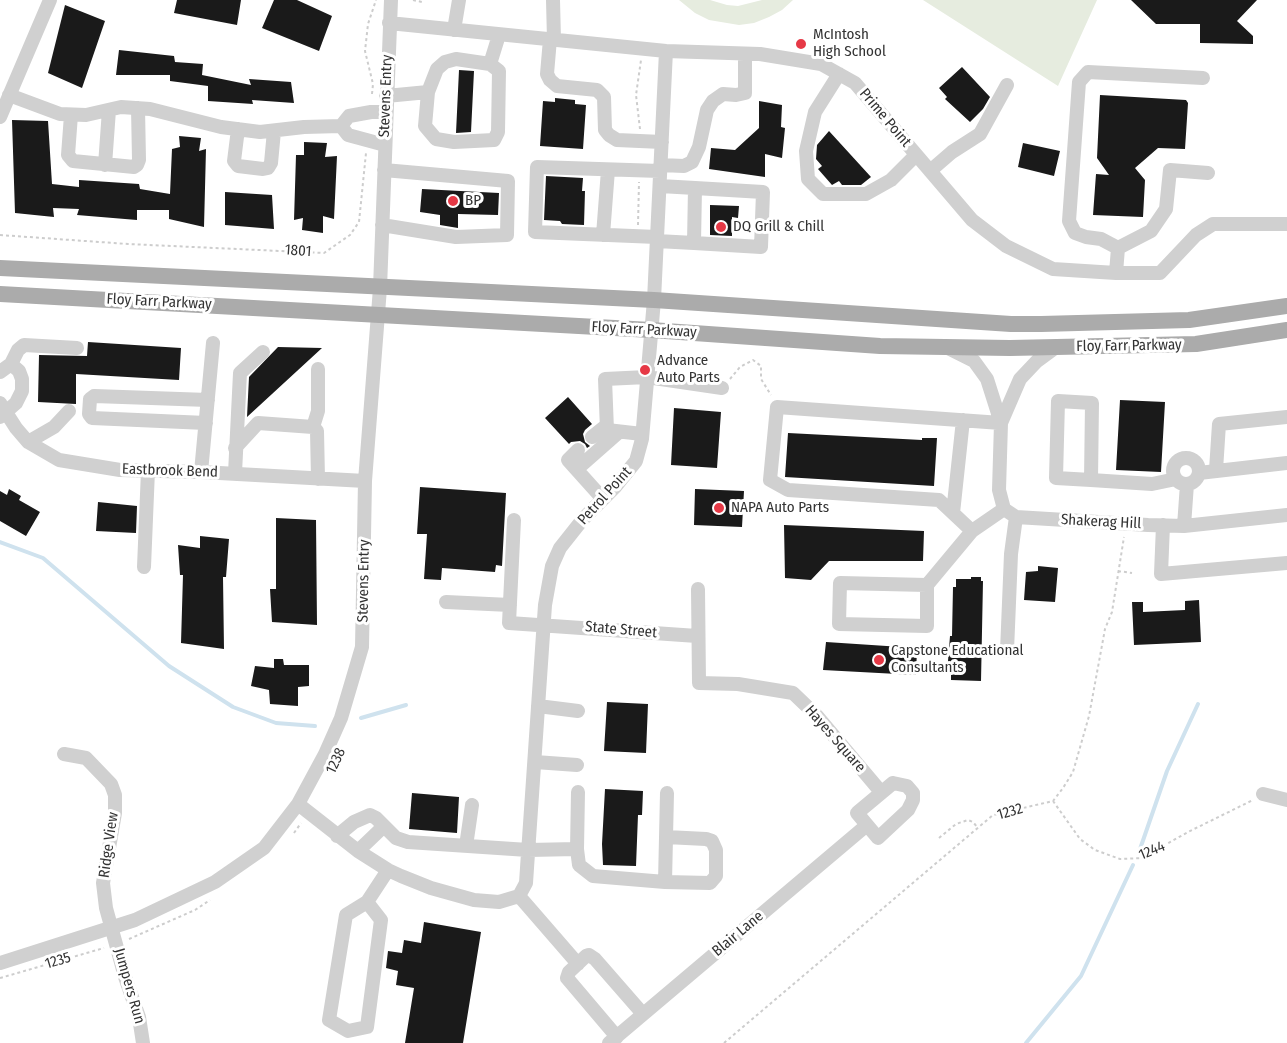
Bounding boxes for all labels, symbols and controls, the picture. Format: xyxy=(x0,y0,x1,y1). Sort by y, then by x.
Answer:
place label: McIntosh High School xyxy=(813,26,886,61)
marker: McIntosh High School xyxy=(794,37,808,51)
street label: Stevens Entry xyxy=(376,54,396,138)
street label: Prime Point xyxy=(855,85,915,151)
place label: BP xyxy=(465,192,481,210)
marker: BP xyxy=(446,194,460,208)
place label: DQ Grill & Chill xyxy=(733,218,824,236)
marker: DQ Grill & Chill xyxy=(714,220,728,234)
street label: 1801 xyxy=(284,241,312,261)
street label: Floy Farr Parkway xyxy=(106,290,212,314)
street label: Floy Farr Parkway xyxy=(591,318,697,342)
street label: Floy Farr Parkway xyxy=(1076,336,1182,356)
place label: Advance Auto Parts xyxy=(657,352,720,387)
marker: Advance Auto Parts xyxy=(638,363,652,377)
street label: Eastbrook Bend xyxy=(122,460,218,482)
street label: Petrol Point xyxy=(574,463,636,529)
place label: NAPA Auto Parts xyxy=(731,499,829,517)
marker: NAPA Auto Parts xyxy=(712,501,726,515)
street label: Shakerag Hill xyxy=(1060,511,1142,533)
street label: Stevens Entry xyxy=(354,539,374,623)
street label: State Street xyxy=(584,618,658,642)
place label: Capstone Educational Consultants xyxy=(891,642,1023,677)
marker: Capstone Educational Consultants xyxy=(872,653,886,667)
street label: Hayes Square xyxy=(801,702,869,776)
street label: 1238 xyxy=(322,745,350,777)
street label: 1232 xyxy=(995,800,1025,824)
street label: Ridge View xyxy=(95,811,123,879)
street label: 1244 xyxy=(1136,838,1168,864)
street label: Blair Lane xyxy=(709,907,767,961)
street label: Jumpers Run xyxy=(110,946,148,1026)
street label: 1235 xyxy=(43,949,73,973)

